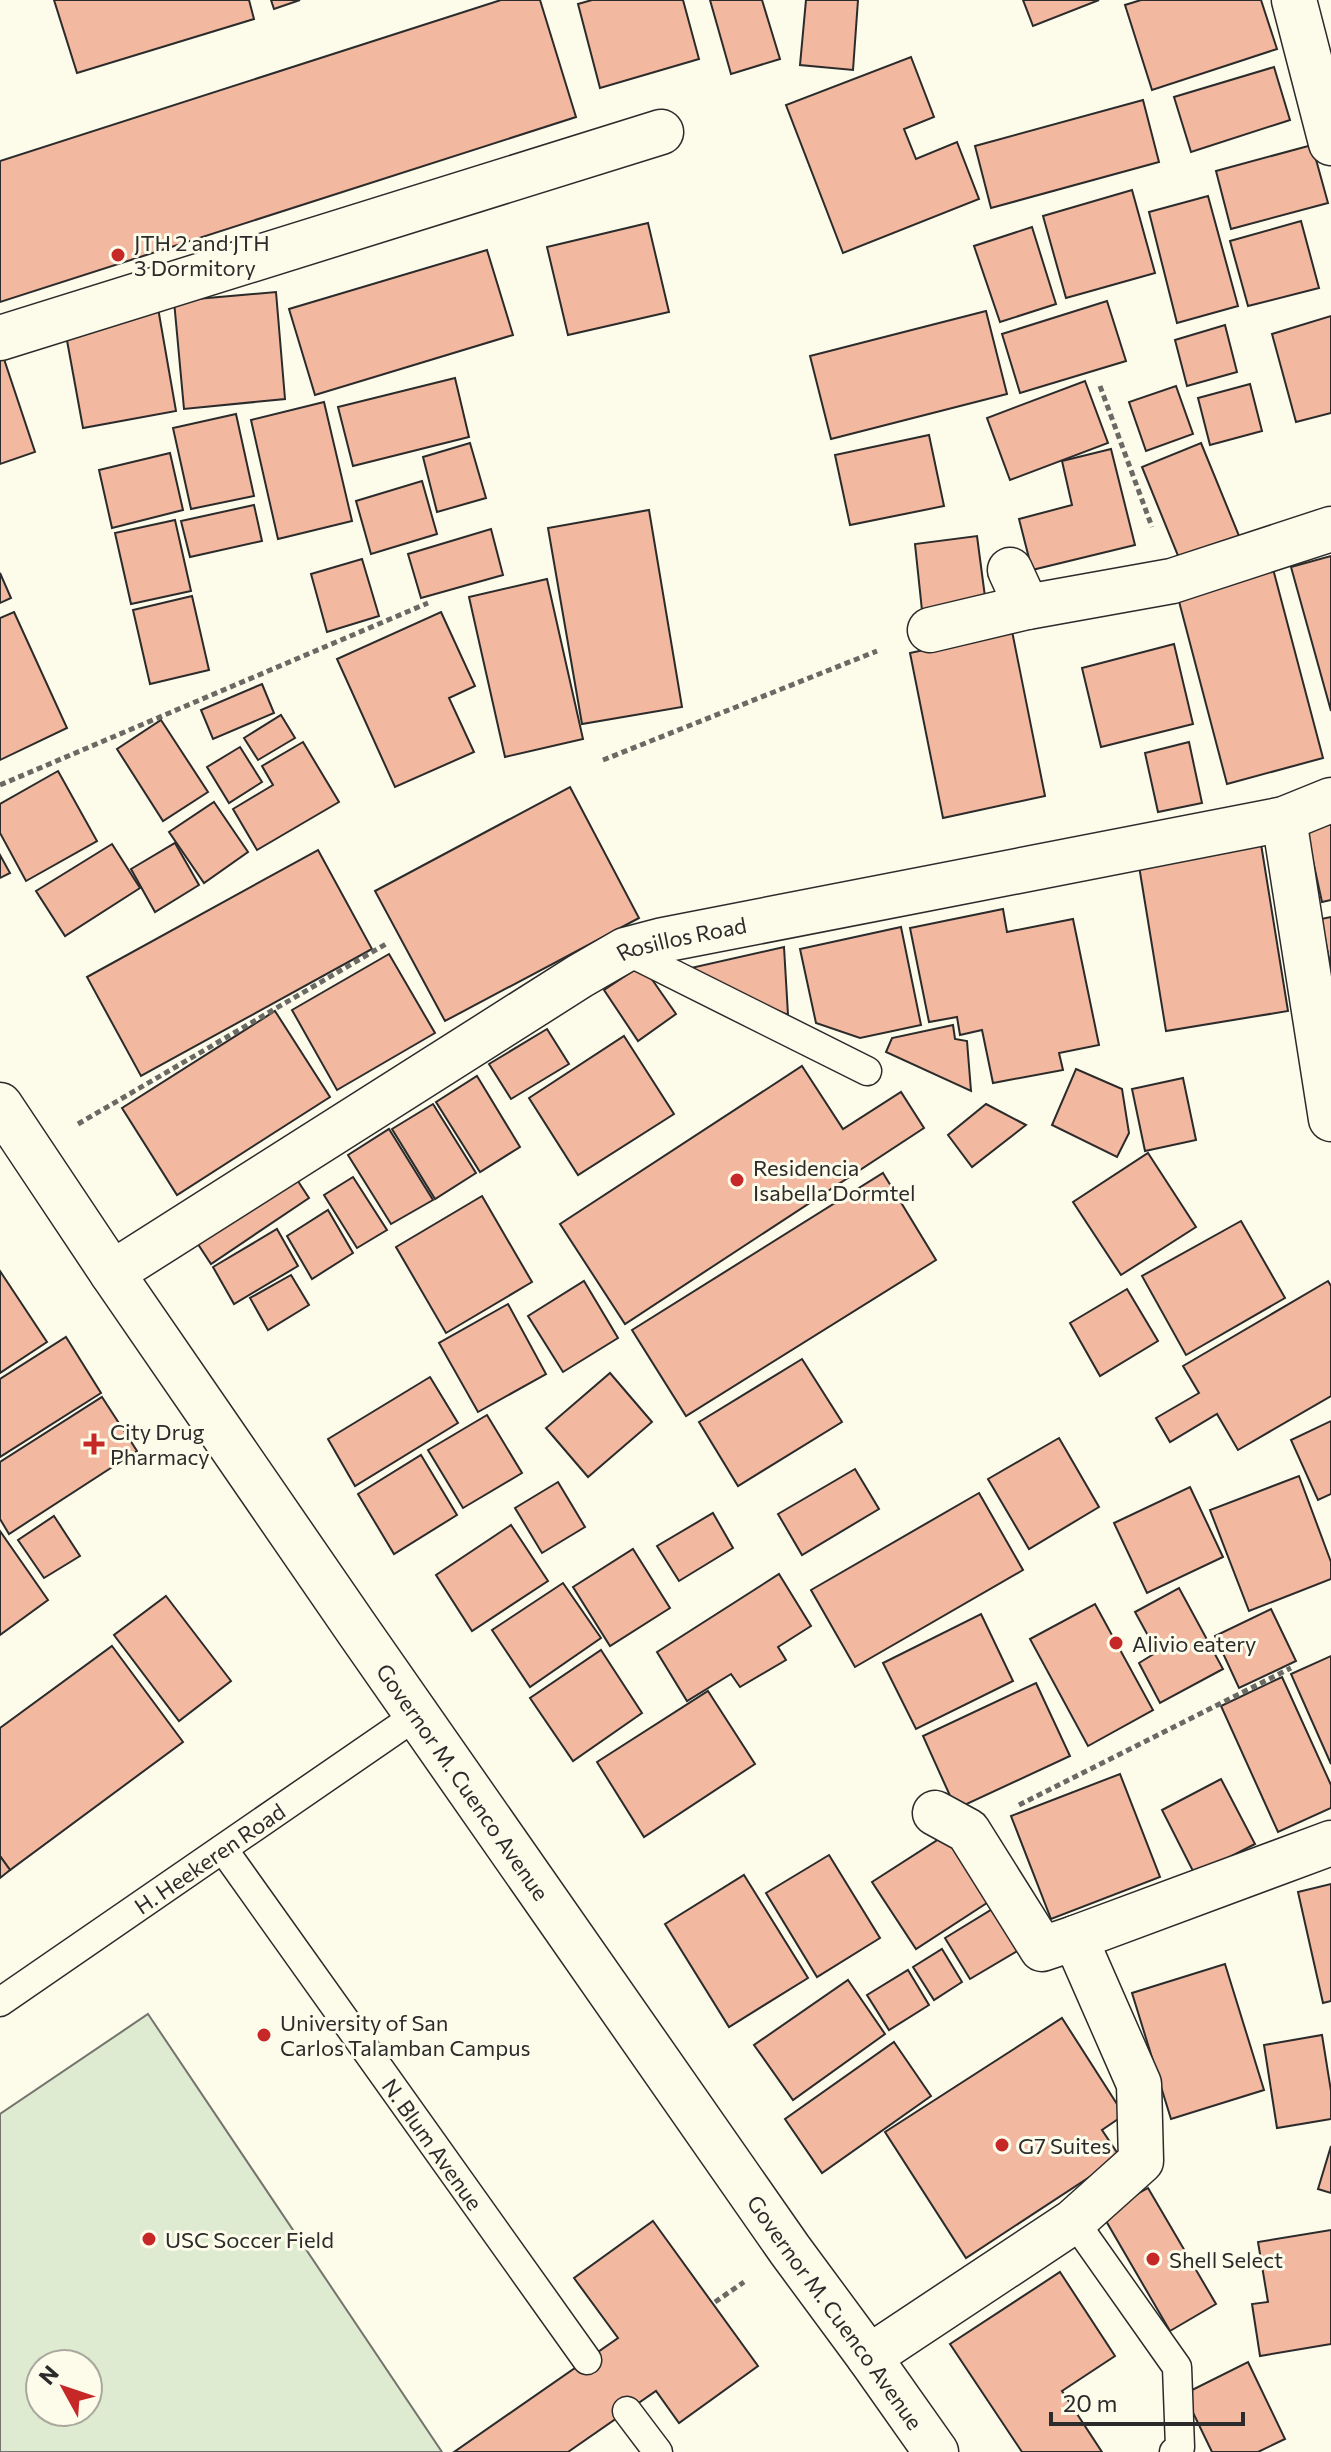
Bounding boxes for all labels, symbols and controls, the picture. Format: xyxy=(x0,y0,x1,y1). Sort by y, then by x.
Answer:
place label: JTH 2 and JTH 3 Dormitory xyxy=(134,229,270,281)
marker: JTH 2 and JTH 3 Dormitory xyxy=(109,246,127,264)
street label: Rosillos Road xyxy=(611,911,749,966)
place label: Residencia Isabella Dormtel xyxy=(753,1154,916,1206)
marker: Residencia Isabella Dormtel xyxy=(728,1171,746,1189)
place label: City Drug Pharmacy xyxy=(110,1418,210,1470)
marker: City Drug Pharmacy xyxy=(85,1435,103,1453)
place label: Alivio eatery xyxy=(1132,1630,1256,1657)
marker: Alivio eatery xyxy=(1107,1634,1125,1652)
street label: Governor M. Cuenco Avenue xyxy=(371,1658,555,1905)
street label: H. Heekeren Road xyxy=(129,1797,290,1919)
place label: University of San Carlos Talamban Campus xyxy=(280,2009,531,2061)
marker: University of San Carlos Talamban Campus xyxy=(255,2026,273,2044)
street label: N. Blum Avenue xyxy=(377,2073,489,2215)
place label: G7 Suites xyxy=(1018,2132,1111,2159)
marker: G7 Suites xyxy=(993,2136,1011,2154)
street label: Governor M. Cuenco Avenue xyxy=(742,2189,929,2434)
place label: USC Soccer Field xyxy=(165,2226,334,2253)
marker: USC Soccer Field xyxy=(140,2230,158,2248)
place label: Shell Select xyxy=(1169,2246,1283,2273)
marker: Shell Select xyxy=(1144,2250,1162,2268)
north arrow xyxy=(24,2348,104,2428)
text: N xyxy=(33,2360,64,2390)
scale bar xyxy=(1051,2376,1243,2426)
text: 20 m xyxy=(1063,2388,1117,2417)

